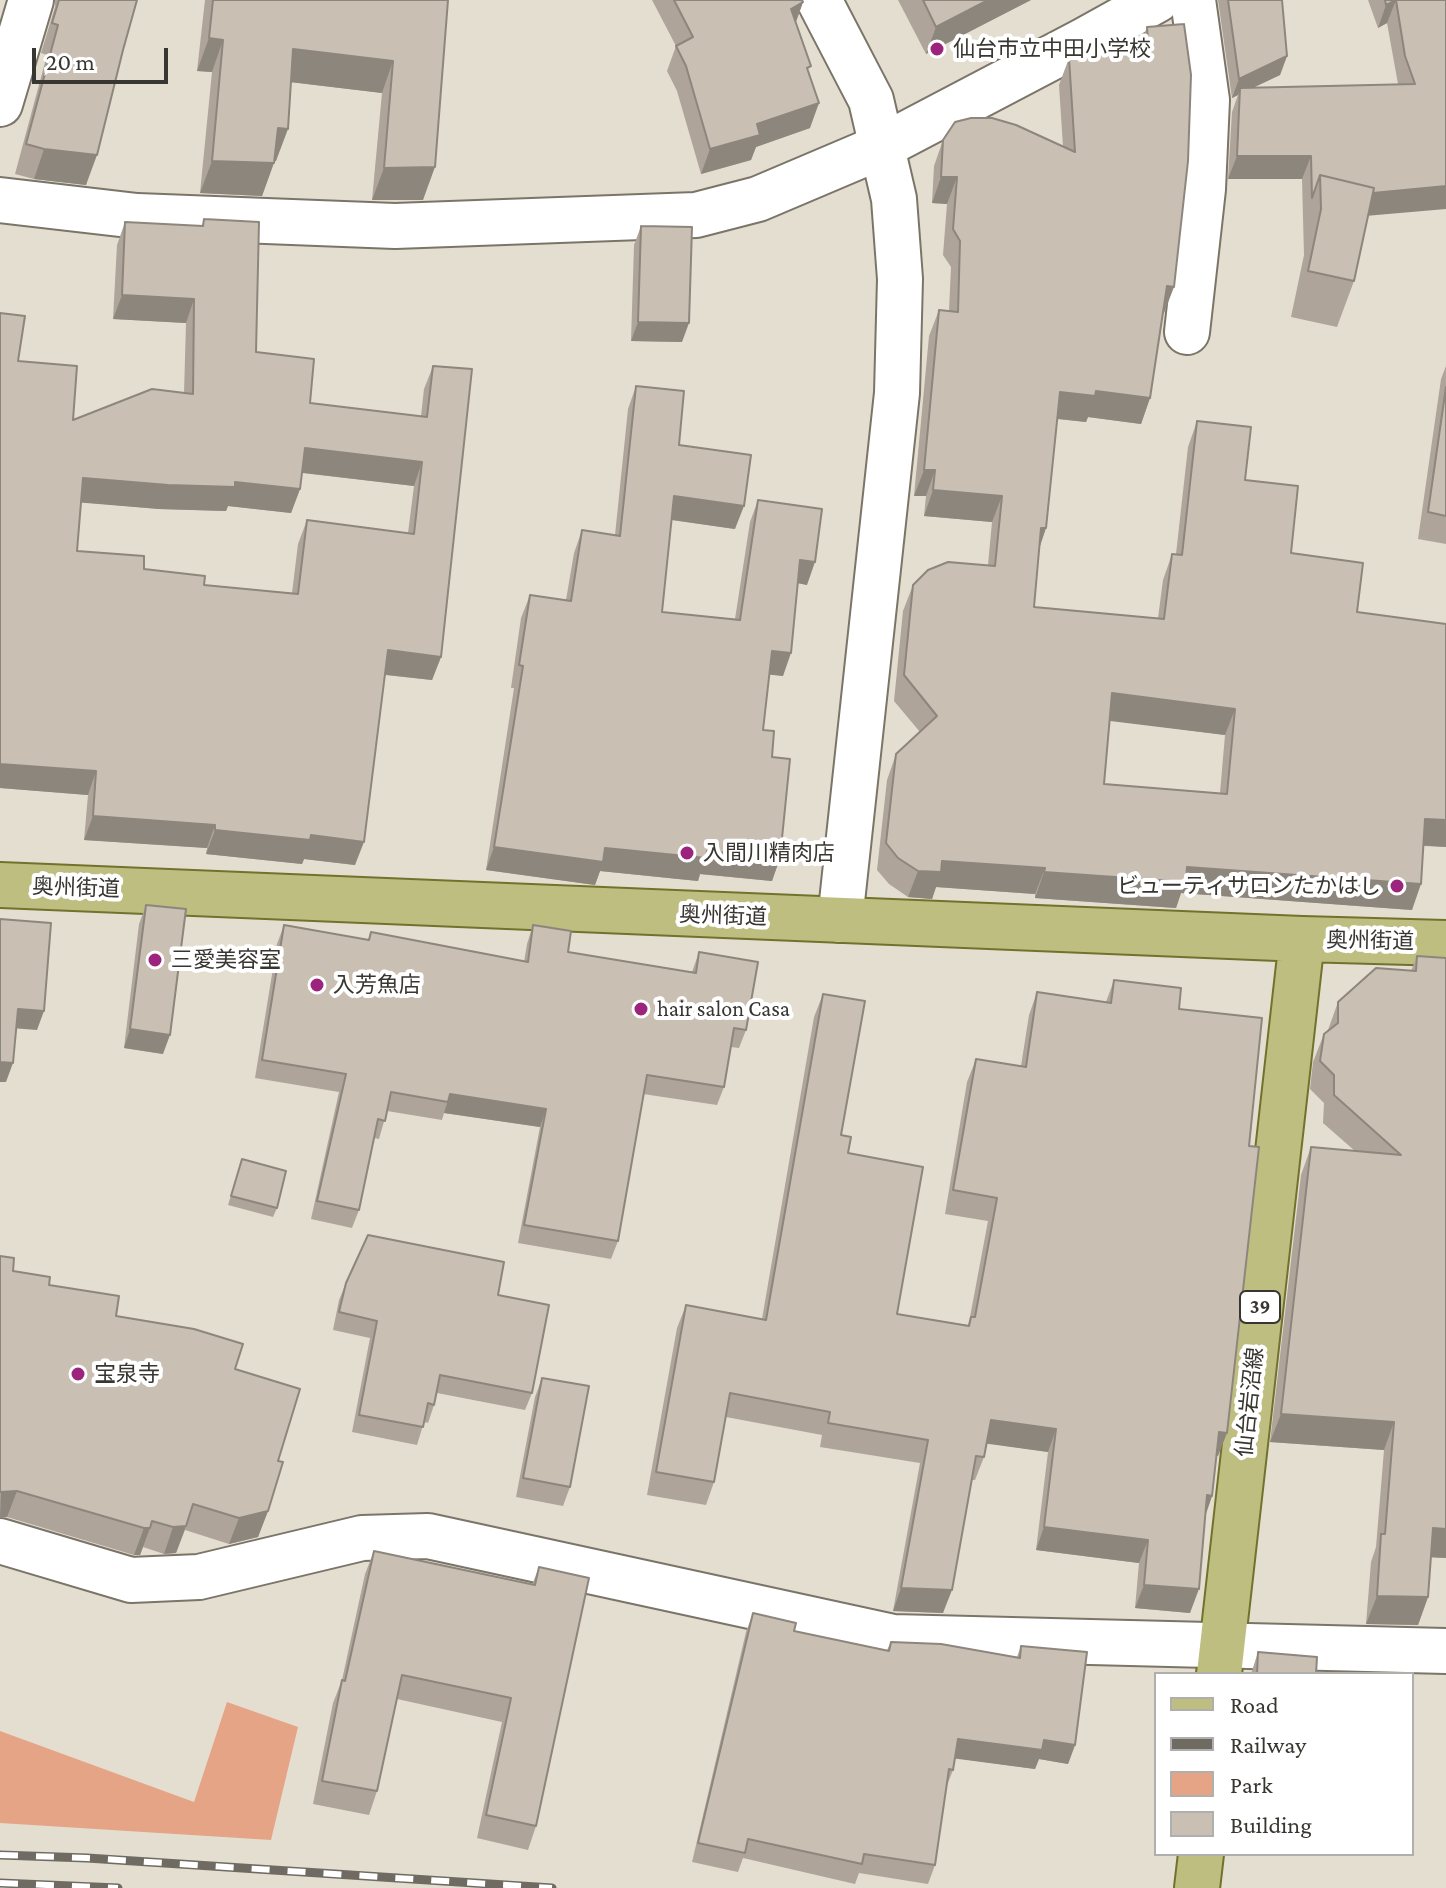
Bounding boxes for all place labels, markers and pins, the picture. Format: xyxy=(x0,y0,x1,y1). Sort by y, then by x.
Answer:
place label: 仙台市立中田小学校 xyxy=(953,36,1151,62)
marker: 仙台市立中田小学校 xyxy=(928,40,946,58)
place label: 入間川精肉店 xyxy=(703,840,835,866)
marker: 入間川精肉店 xyxy=(678,844,696,862)
place label: ビューティサロンたかはし xyxy=(1117,873,1381,899)
marker: ビューティサロンたかはし xyxy=(1388,877,1406,895)
place label: 三愛美容室 xyxy=(171,947,281,973)
marker: 三愛美容室 xyxy=(146,951,164,969)
place label: 入芳魚店 xyxy=(333,972,421,998)
marker: 入芳魚店 xyxy=(308,976,326,994)
place label: hair salon Casa xyxy=(657,996,790,1022)
marker: hair salon Casa xyxy=(632,1000,650,1018)
place label: 宝泉寺 xyxy=(94,1361,160,1387)
marker: 宝泉寺 xyxy=(69,1365,87,1383)

